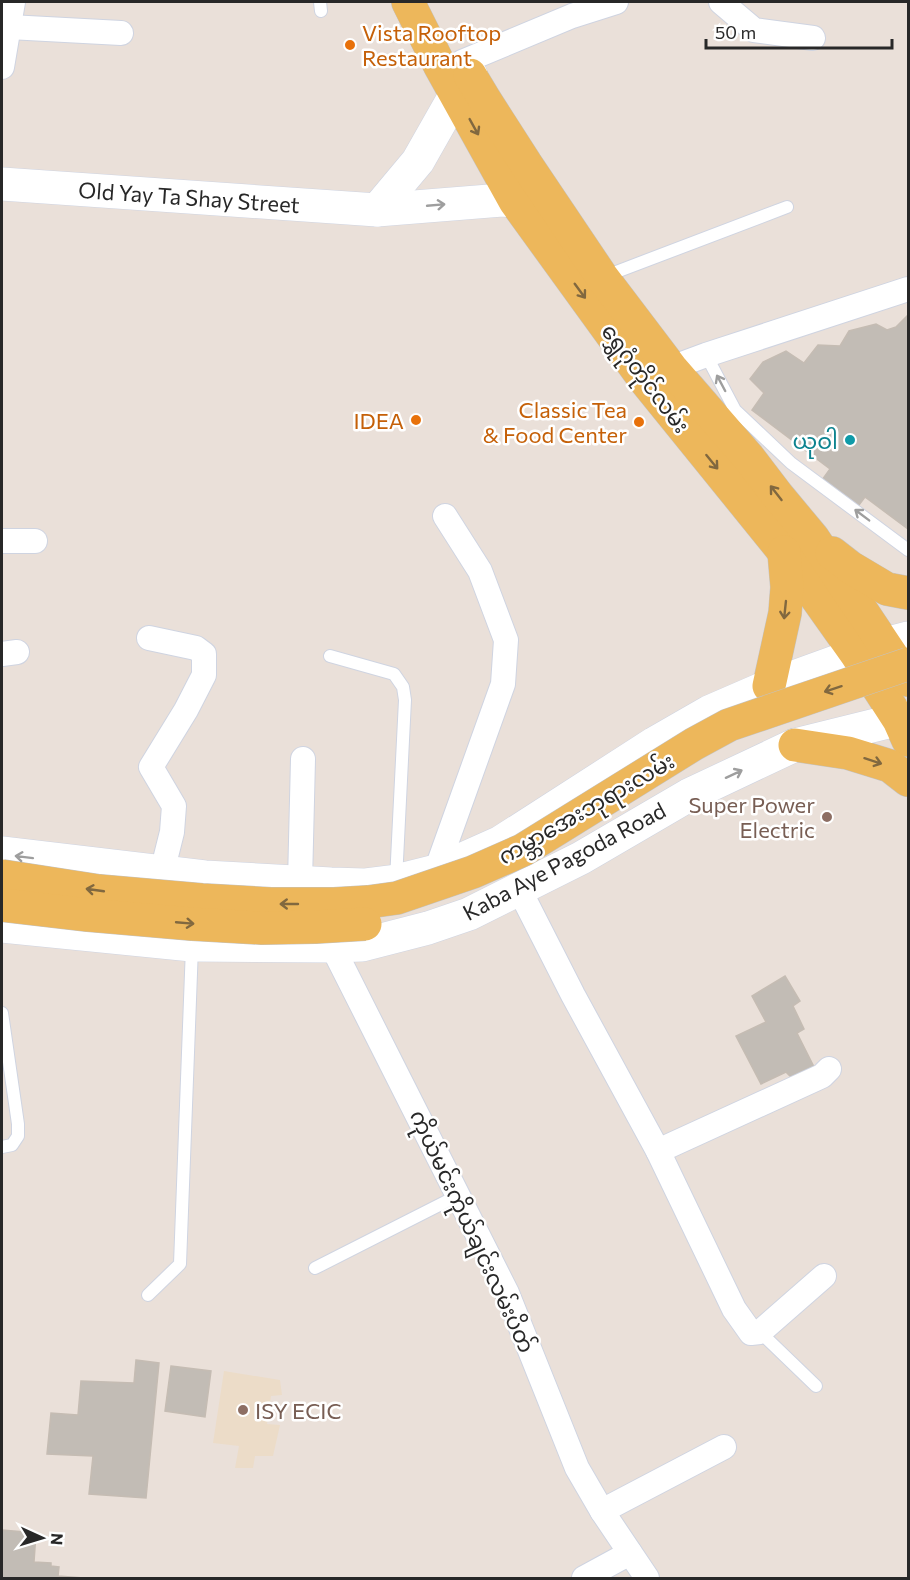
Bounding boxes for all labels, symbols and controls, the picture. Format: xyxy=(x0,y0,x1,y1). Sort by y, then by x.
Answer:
scale bar xyxy=(706,12,892,50)
place label: Vista Rooftop Restaurant xyxy=(362,19,501,71)
text: 50 m xyxy=(715,21,756,43)
marker: Vista Rooftop Restaurant xyxy=(343,38,357,52)
one-way arrow xyxy=(469,119,481,136)
street label: Old Yay Ta Shay Street xyxy=(77,176,301,218)
one-way arrow xyxy=(425,199,445,210)
one-way arrow xyxy=(574,282,586,298)
street label: ရွှေဂုံတိုင်လမ်း xyxy=(592,317,697,441)
one-way arrow xyxy=(715,375,727,392)
place label: Classic Tea & Food Center xyxy=(483,396,627,448)
place label: IDEA xyxy=(353,407,404,434)
marker: IDEA xyxy=(409,413,423,427)
marker: Classic Tea & Food Center xyxy=(632,415,646,429)
place label: ယုဝါ xyxy=(793,427,838,459)
marker: ယုဝါ xyxy=(843,433,857,447)
one-way arrow xyxy=(705,454,718,470)
one-way arrow xyxy=(769,485,782,501)
one-way arrow xyxy=(854,509,870,522)
one-way arrow xyxy=(779,600,790,620)
one-way arrow xyxy=(824,684,843,695)
street label: ကမ္ဘာအေးဘုရားလမ်း xyxy=(493,746,681,874)
one-way arrow xyxy=(863,756,882,767)
one-way arrow xyxy=(724,768,742,779)
place label: Super Power Electric xyxy=(688,791,815,843)
street label: Kaba Aye Pagoda Road xyxy=(458,796,670,926)
marker: Super Power Electric xyxy=(820,810,834,824)
one-way arrow xyxy=(15,851,35,862)
one-way arrow xyxy=(85,884,105,895)
one-way arrow xyxy=(280,898,300,910)
one-way arrow xyxy=(175,918,195,929)
street label: ကိုယ်မင်းကိုယ်ချင်းလမ်းပိတ် xyxy=(399,1105,542,1359)
place label: ISY ECIC xyxy=(255,1397,341,1424)
marker: ISY ECIC xyxy=(236,1403,250,1417)
north arrow xyxy=(12,1508,72,1568)
text: N xyxy=(48,1532,67,1546)

